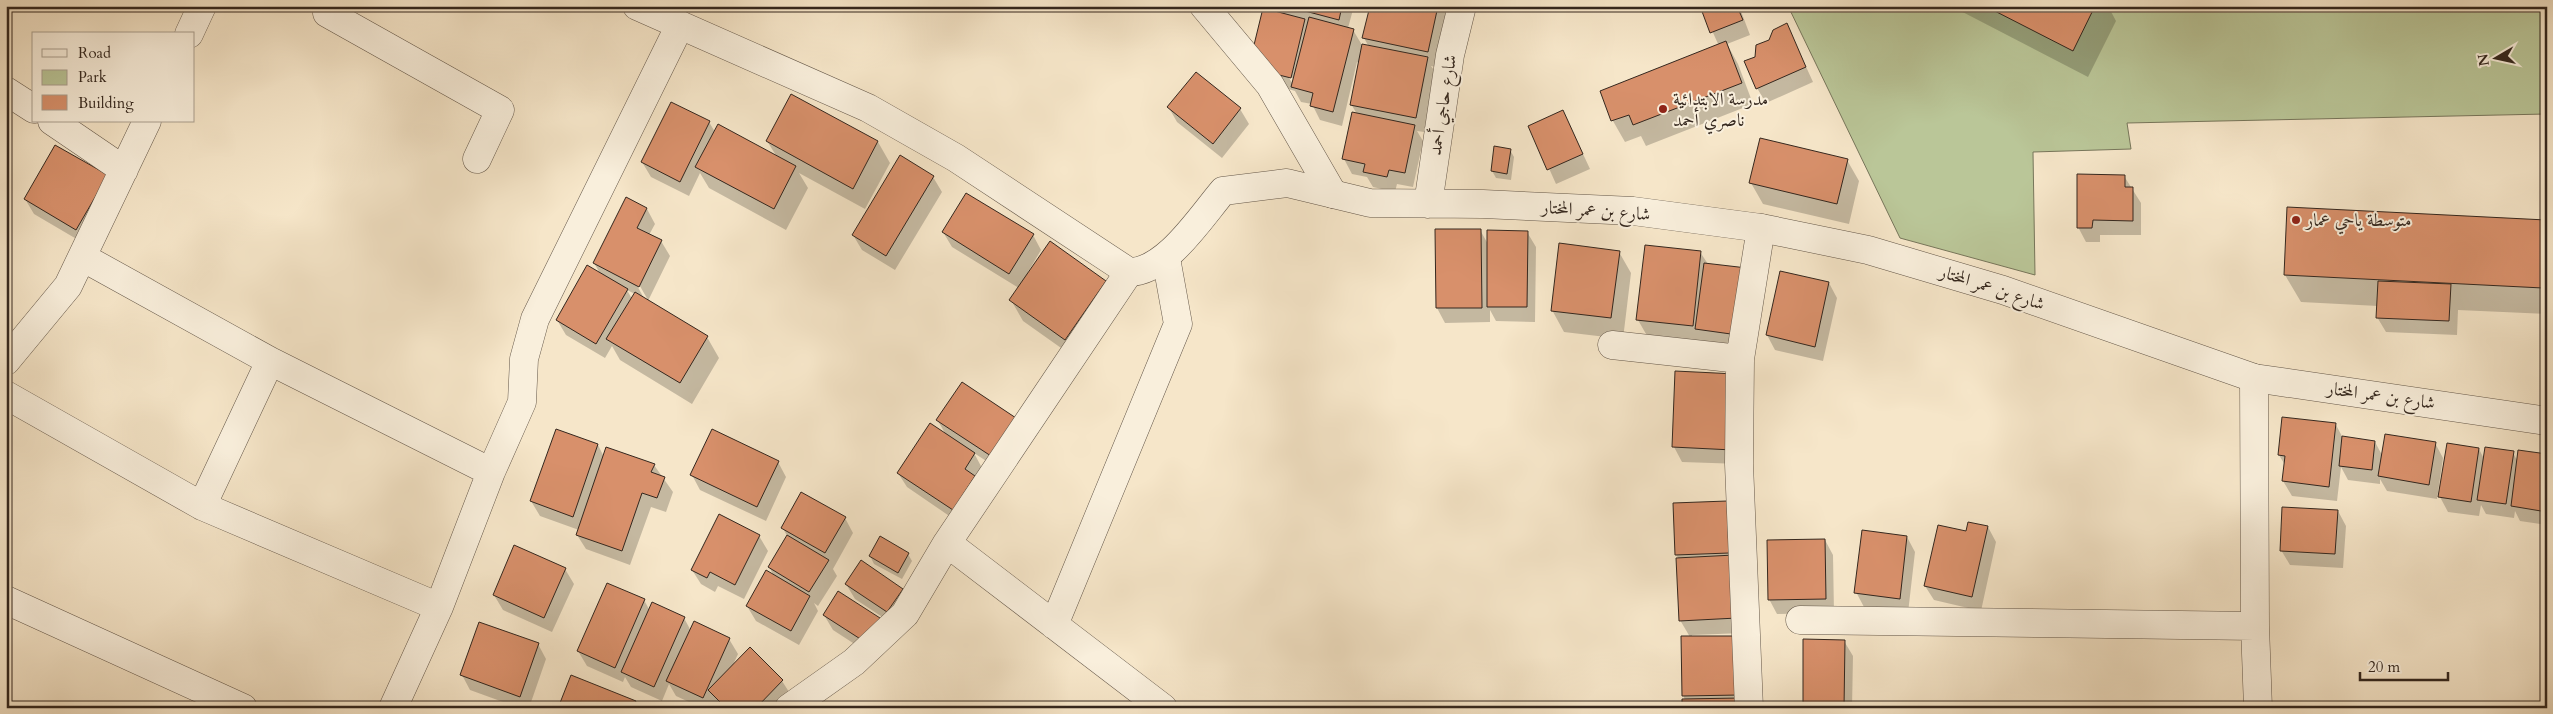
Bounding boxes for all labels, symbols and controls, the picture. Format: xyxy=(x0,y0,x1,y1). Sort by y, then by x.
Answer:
legend xyxy=(32,32,195,122)
north arrow xyxy=(2470,32,2520,82)
text: Road xyxy=(78,43,111,63)
text: N xyxy=(2473,52,2494,67)
street label: شارع حاجي أحمد xyxy=(1422,53,1465,157)
text: Park xyxy=(78,67,107,87)
place label: مدرسة الابتدائية ناصري أحمد xyxy=(1673,87,1768,135)
text: Building xyxy=(78,93,134,113)
marker: مدرسة الابتدائية ناصري أحمد xyxy=(1657,103,1669,115)
street label: شارع بن عمر المختار xyxy=(1539,195,1651,229)
place label: متوسطة ياحي عمار xyxy=(2304,208,2411,235)
marker: متوسطة ياحي عمار xyxy=(2290,214,2302,226)
street label: شارع بن عمر المختار xyxy=(1934,259,2048,319)
street label: شارع بن عمر المختار xyxy=(2323,376,2437,418)
scale bar xyxy=(2360,649,2448,681)
text: 20 m xyxy=(2368,657,2400,677)

